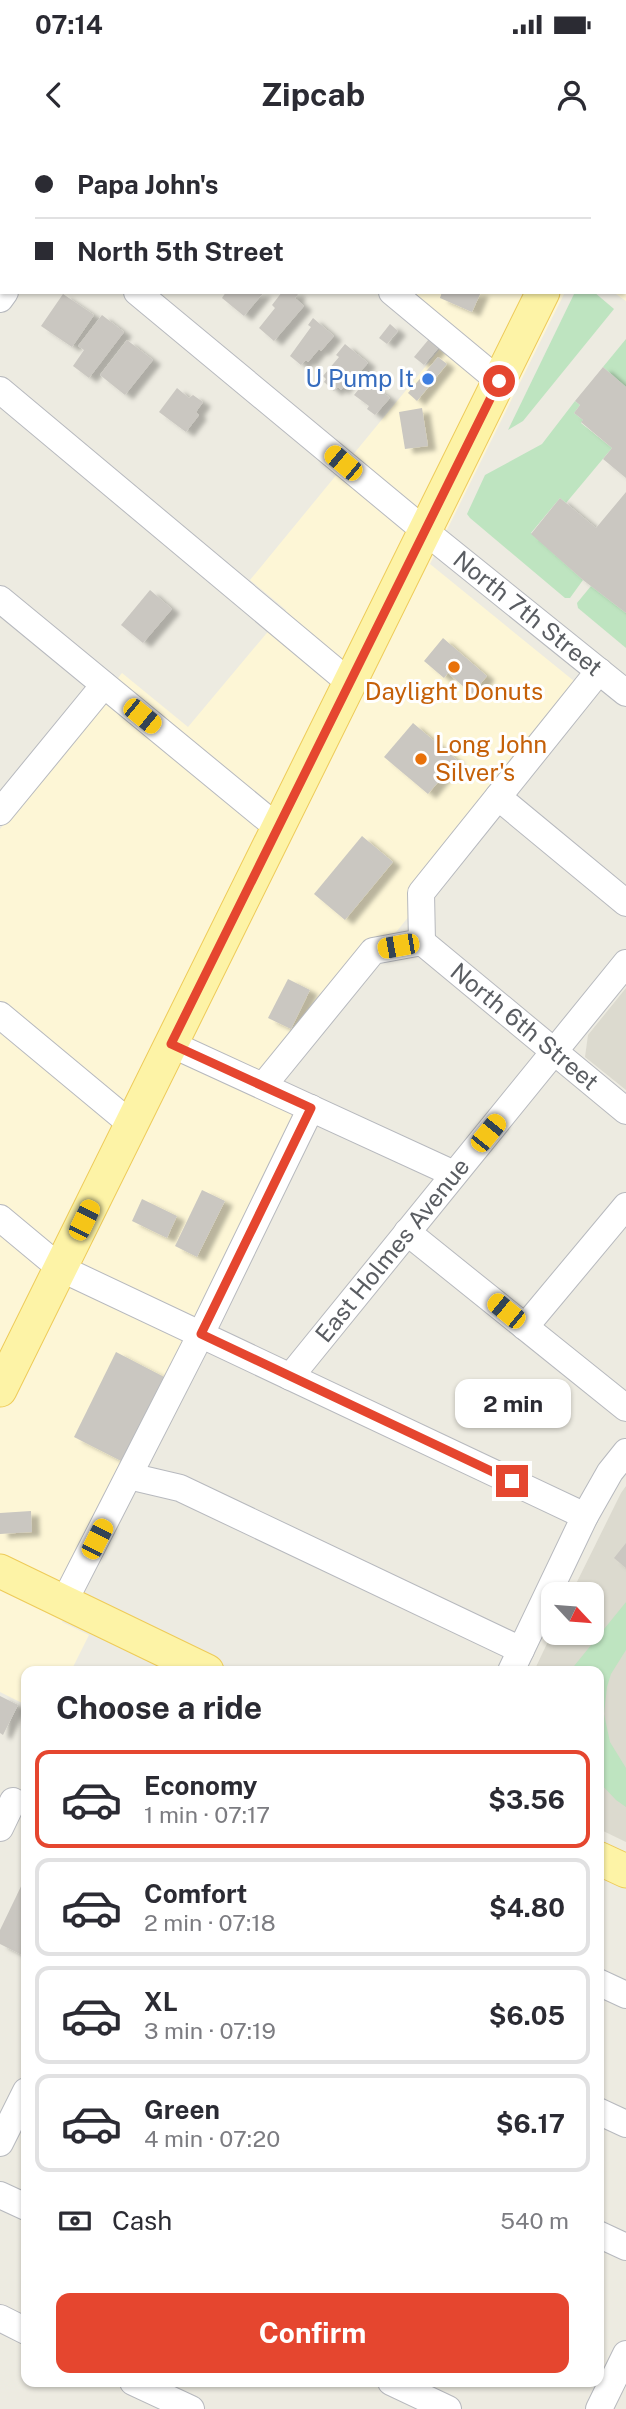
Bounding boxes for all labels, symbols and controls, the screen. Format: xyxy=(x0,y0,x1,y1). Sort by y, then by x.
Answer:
text: 07:14 xyxy=(35,9,103,40)
icon: back xyxy=(35,76,73,114)
text: Zipcab xyxy=(261,76,365,113)
icon: person xyxy=(553,76,591,114)
text: Papa John's xyxy=(77,169,218,200)
text: North 5th Street xyxy=(77,236,284,267)
place label: U Pump It xyxy=(305,364,414,392)
route start xyxy=(483,365,515,397)
marker: U Pump It xyxy=(420,371,436,387)
car xyxy=(321,441,366,485)
street label: North 7th Street xyxy=(448,545,608,681)
marker: Daylight Donuts xyxy=(446,659,462,675)
place label: Daylight Donuts xyxy=(365,677,543,705)
car xyxy=(120,695,165,737)
place label: Long John Silver's xyxy=(435,730,547,786)
marker: Long John Silver's xyxy=(413,751,429,767)
car xyxy=(376,932,421,960)
street label: North 6th Street xyxy=(445,957,605,1095)
car xyxy=(467,1110,510,1156)
street label: East Holmes Avenue xyxy=(309,1152,475,1347)
car xyxy=(66,1197,103,1243)
car xyxy=(484,1290,529,1332)
callout: 2 min xyxy=(454,1380,570,1428)
text: 2 min xyxy=(483,1390,543,1417)
route end xyxy=(496,1465,528,1497)
car xyxy=(79,1516,116,1562)
north arrow xyxy=(541,1582,604,1645)
map controls xyxy=(541,1582,604,1645)
text: Choose a ride xyxy=(56,1689,262,1726)
icon: car xyxy=(60,1768,123,1831)
text: Economy xyxy=(144,1770,257,1801)
text: $3.56 xyxy=(488,1784,565,1815)
text: 1 min · 07:17 xyxy=(144,1801,270,1828)
icon: car xyxy=(60,1876,123,1939)
text: Comfort xyxy=(144,1878,247,1909)
text: $4.80 xyxy=(489,1892,565,1923)
text: 2 min · 07:18 xyxy=(144,1909,276,1936)
icon: car xyxy=(60,1984,123,2047)
text: XL xyxy=(144,1986,178,2017)
text: $6.05 xyxy=(489,2000,565,2031)
text: 3 min · 07:19 xyxy=(144,2017,276,2044)
icon: car xyxy=(60,2092,123,2155)
text: Green xyxy=(144,2094,220,2125)
text: $6.17 xyxy=(496,2108,565,2139)
text: 4 min · 07:20 xyxy=(144,2125,280,2152)
icon: cash xyxy=(56,2202,94,2240)
text: Cash xyxy=(112,2205,172,2236)
text: 540 m xyxy=(500,2207,569,2234)
button: Confirm xyxy=(56,2293,569,2373)

